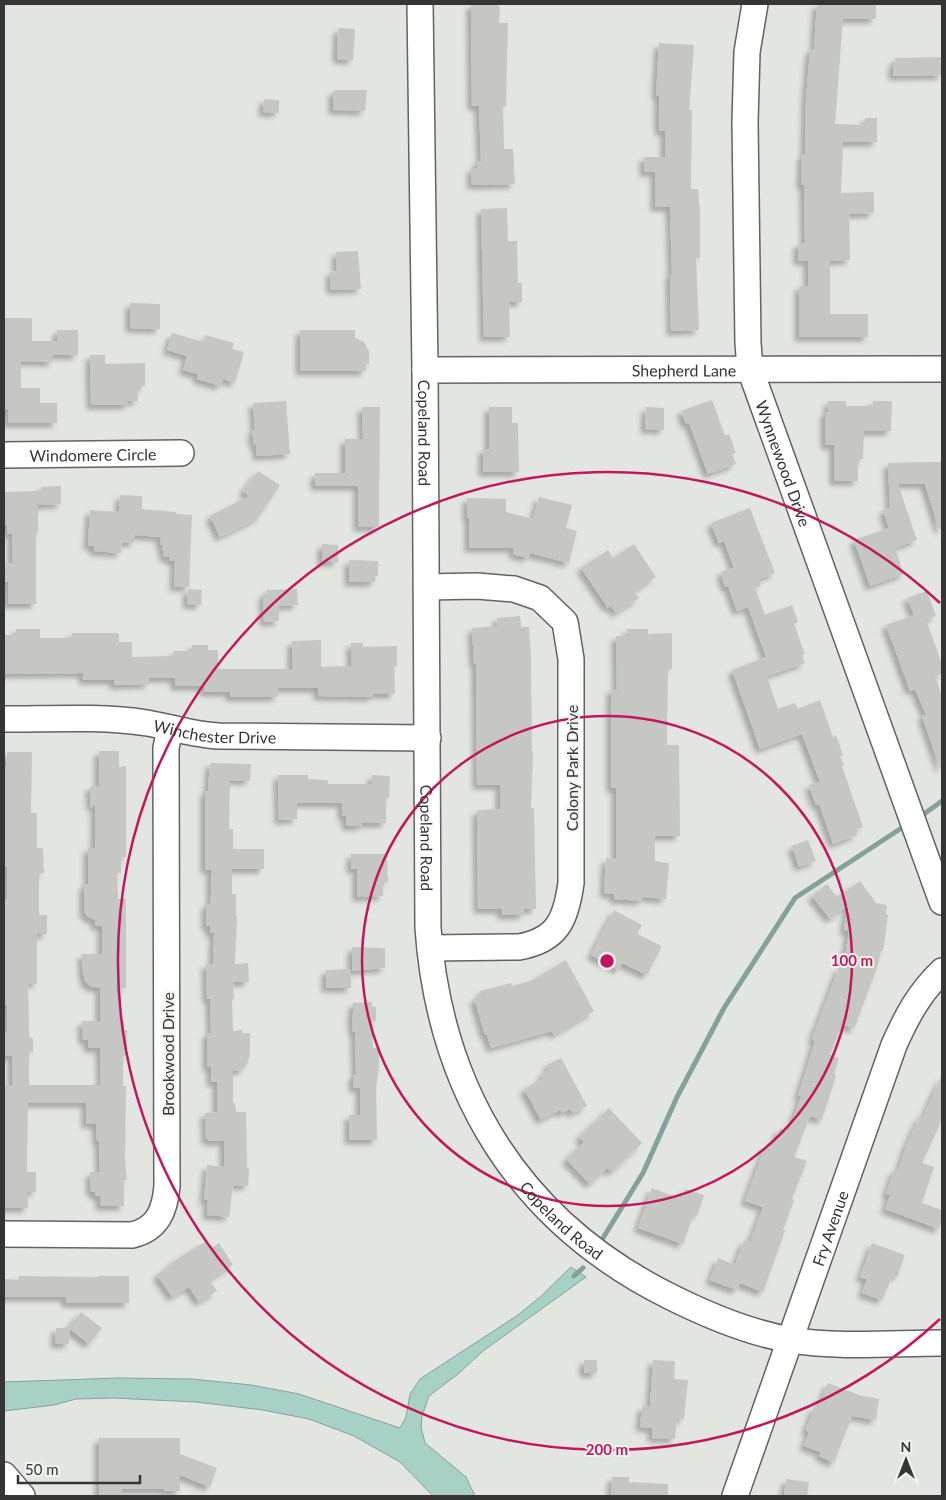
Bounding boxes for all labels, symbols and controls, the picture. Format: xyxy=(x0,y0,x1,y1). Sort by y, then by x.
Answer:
street label: Shepherd Lane xyxy=(632,360,736,379)
street label: Copeland Road xyxy=(416,380,435,486)
street label: Wynnewood Drive xyxy=(753,398,815,529)
street label: Windomere Circle xyxy=(29,444,157,464)
street label: Colony Park Drive xyxy=(562,705,581,831)
street label: Winchester Drive xyxy=(152,715,276,746)
street label: Copeland Road xyxy=(418,785,437,891)
text: 100 m xyxy=(831,951,873,969)
centre of rings xyxy=(598,952,616,970)
street label: Brookwood Drive xyxy=(158,992,177,1116)
street label: Copeland Road xyxy=(517,1177,607,1263)
street label: Fry Avenue xyxy=(807,1188,851,1268)
north arrow xyxy=(881,1435,931,1485)
text: N xyxy=(901,1438,911,1455)
text: 200 m xyxy=(586,1440,628,1458)
scale bar xyxy=(18,1452,140,1484)
text: 50 m xyxy=(25,1460,59,1478)

